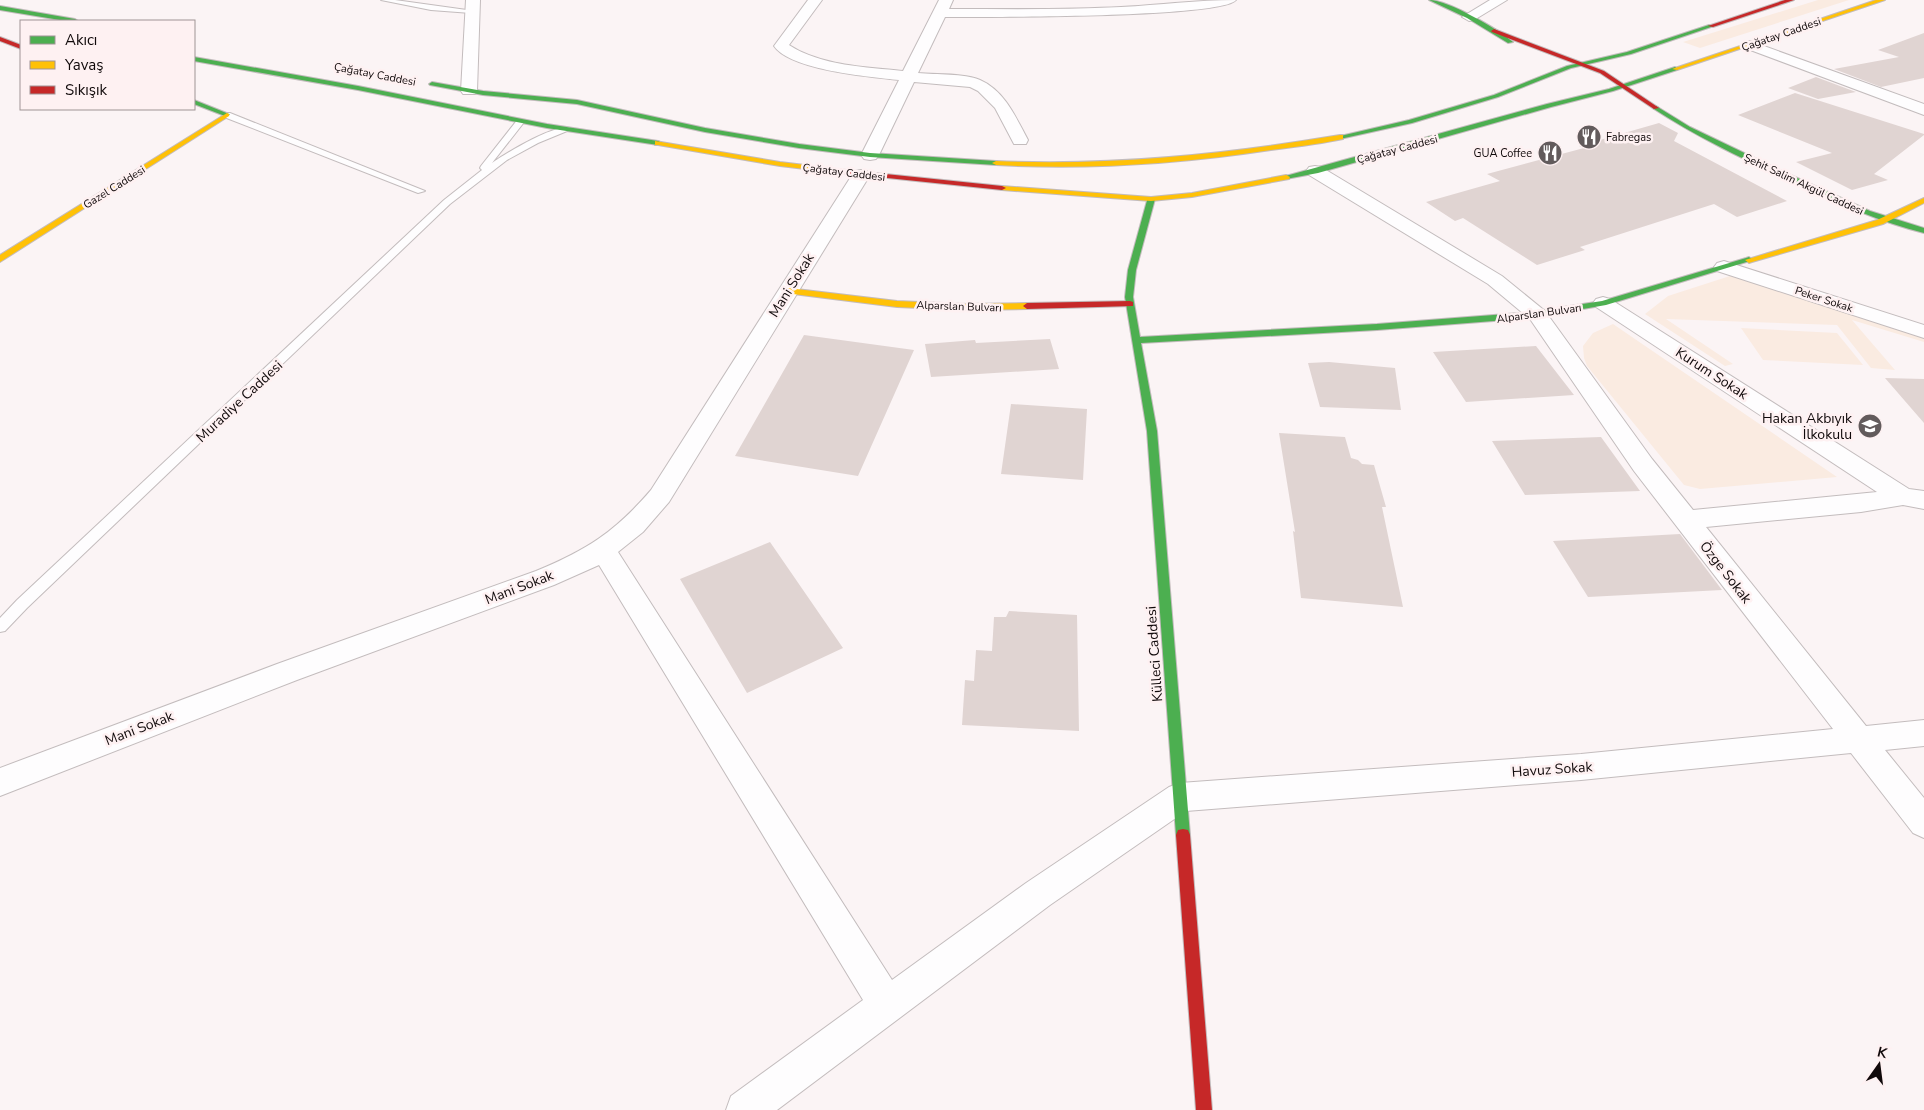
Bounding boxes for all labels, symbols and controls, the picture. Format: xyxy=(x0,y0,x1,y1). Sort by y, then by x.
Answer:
street label: Çağatay Caddesi xyxy=(1739,14,1823,55)
legend xyxy=(20,20,195,110)
text: Akıcı xyxy=(65,30,97,50)
text: Yavaş xyxy=(64,55,103,75)
street label: Çağatay Caddesi xyxy=(333,59,417,90)
text: Sıkışık xyxy=(65,80,107,100)
restaurant icon: Fabregas xyxy=(1576,124,1602,150)
place label: Fabregas xyxy=(1606,130,1651,145)
street label: Çağatay Caddesi xyxy=(1355,131,1439,167)
restaurant icon: GUA Coffee xyxy=(1537,140,1563,166)
place label: GUA Coffee xyxy=(1473,146,1532,161)
street label: Şehit Salim Akgül Caddesi xyxy=(1742,150,1866,219)
street label: Çağatay Caddesi xyxy=(802,160,886,185)
street label: Gazel Caddesi xyxy=(80,162,148,212)
street label: Mani Sokak xyxy=(764,249,819,321)
street label: Peker Sokak xyxy=(1793,283,1855,316)
street label: Alparslan Bulvarı xyxy=(916,298,1002,315)
street label: Alparslan Bulvarı xyxy=(1496,300,1582,327)
street label: Kurum Sokak xyxy=(1672,343,1752,404)
street label: Muradiye Caddesi xyxy=(192,356,287,447)
place label: Hakan Akbıyık İlkokulu xyxy=(1762,409,1853,444)
school or university icon: Hakan Akbıyık İlkokulu xyxy=(1857,413,1883,439)
street label: Özge Sokak xyxy=(1695,537,1757,608)
street label: Mani Sokak xyxy=(482,565,557,609)
street label: Külleci Caddesi xyxy=(1142,606,1167,702)
street label: Mani Sokak xyxy=(102,706,177,750)
street label: Havuz Sokak xyxy=(1511,757,1594,782)
north arrow xyxy=(1854,1040,1904,1090)
text: K xyxy=(1875,1043,1890,1063)

